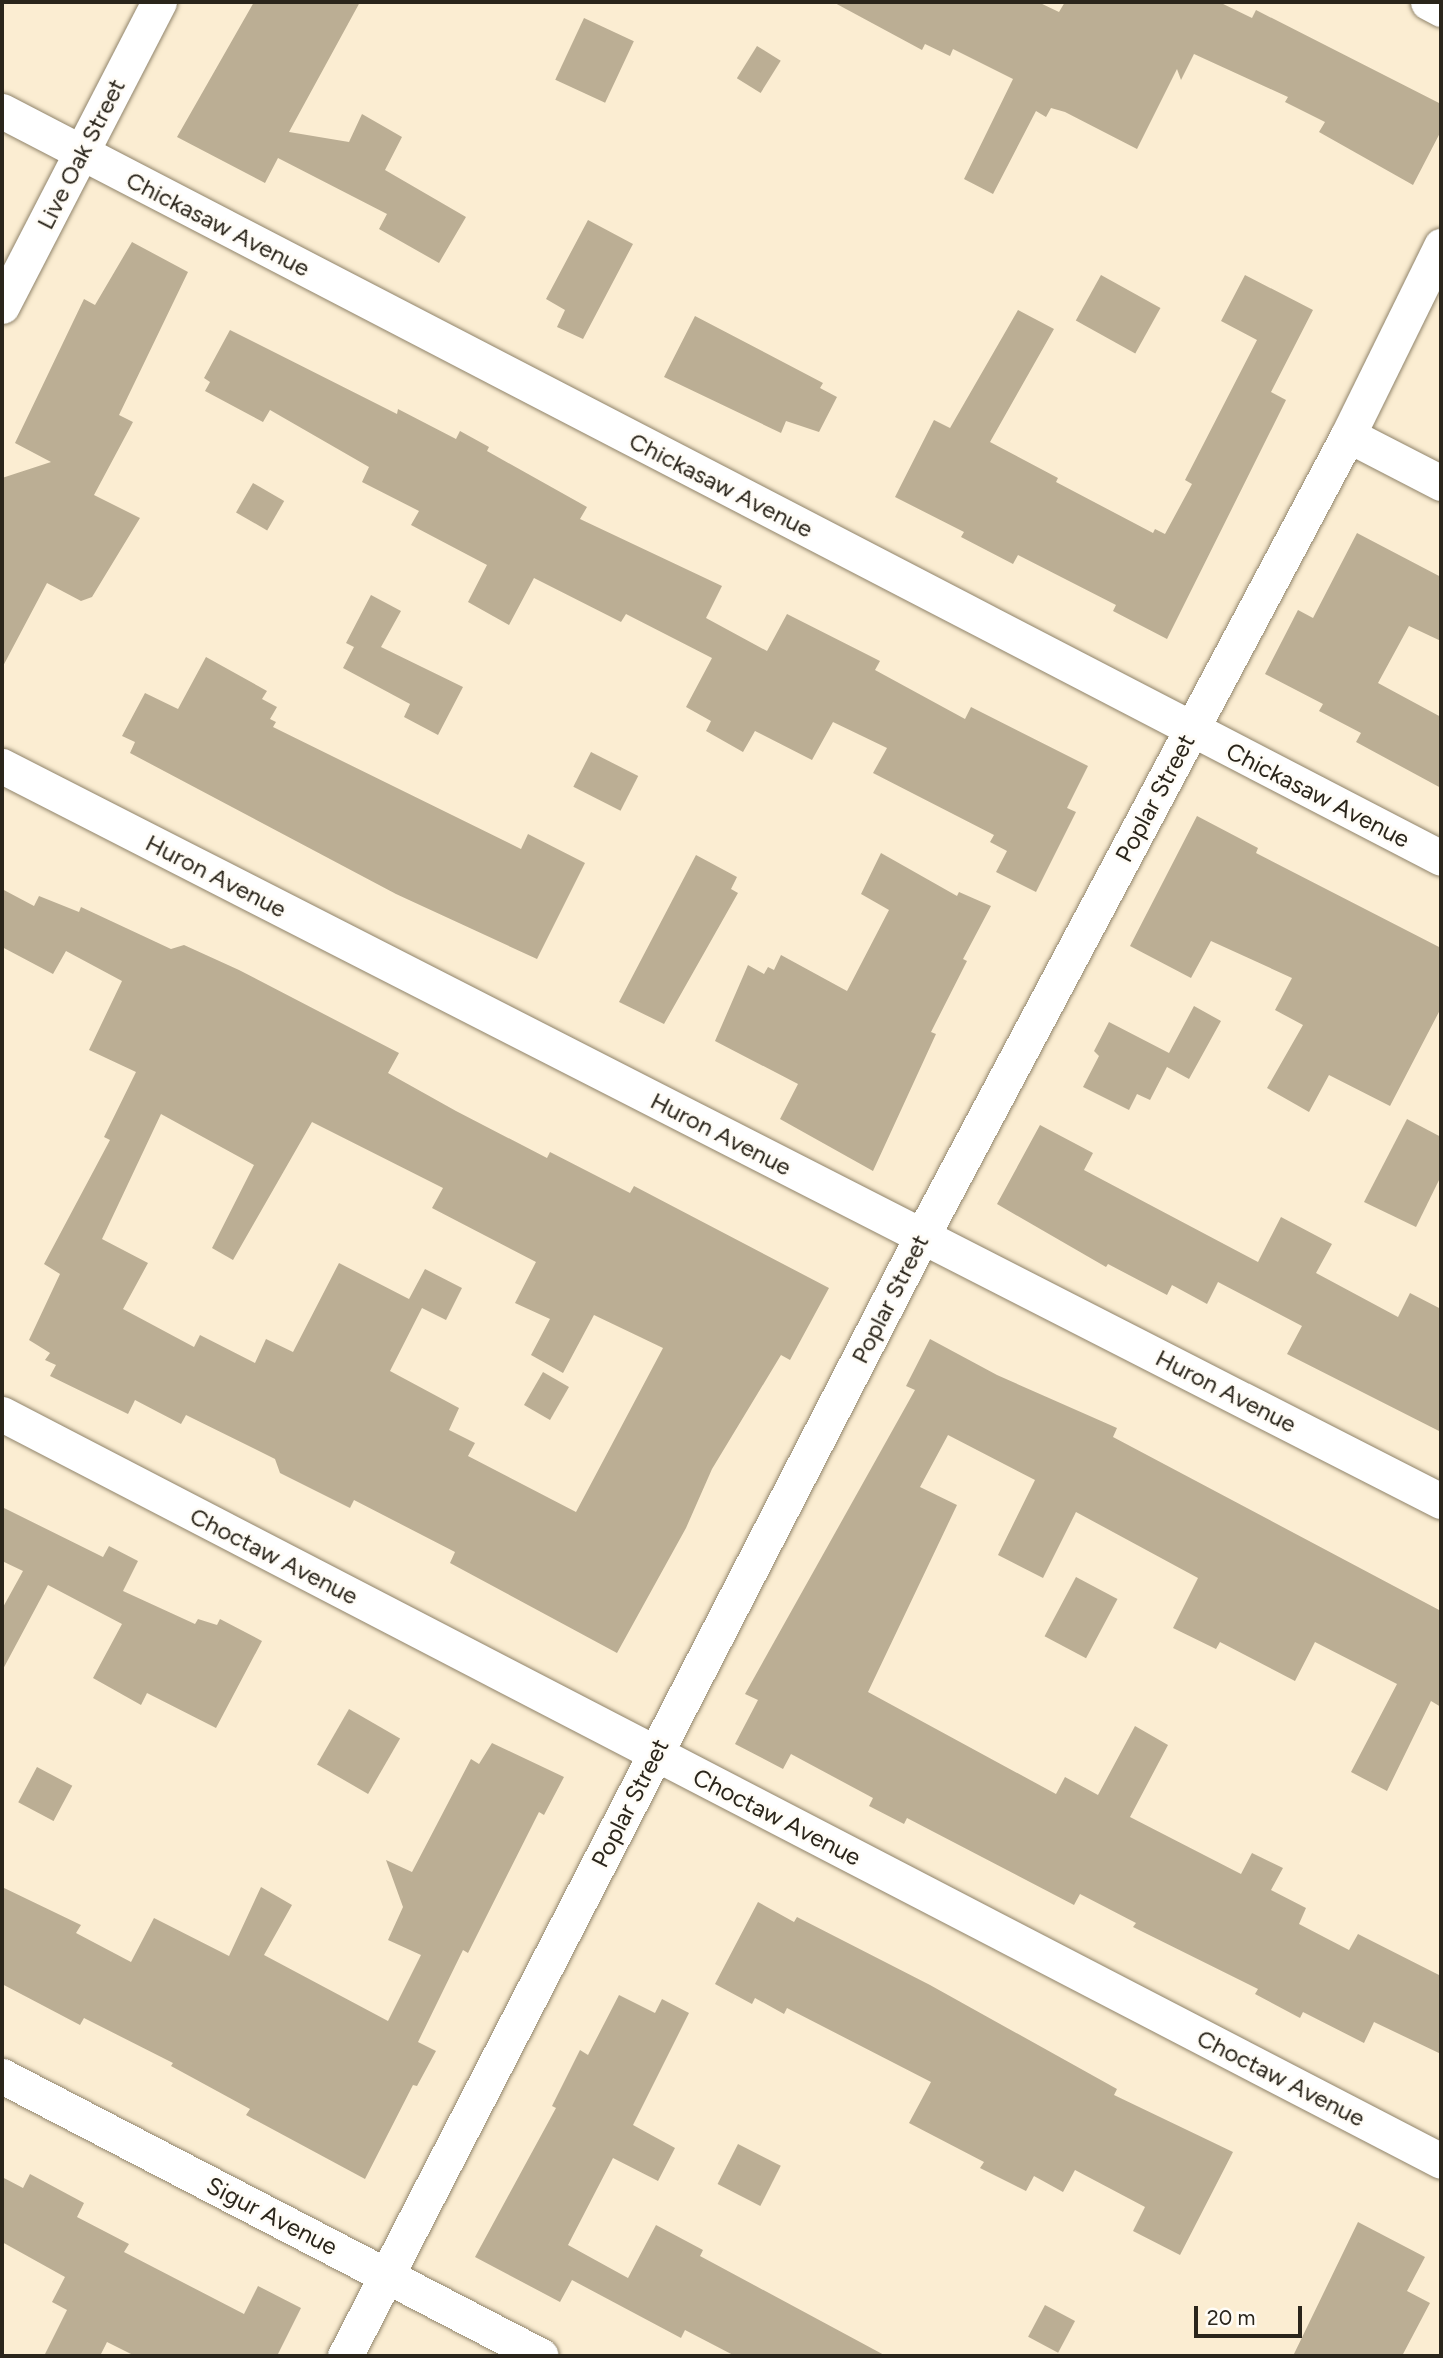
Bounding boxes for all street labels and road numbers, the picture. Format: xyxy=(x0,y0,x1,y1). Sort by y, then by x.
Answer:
street label: Live Oak Street xyxy=(31,74,131,234)
street label: Chickasaw Avenue xyxy=(121,165,315,283)
street label: Chickasaw Avenue xyxy=(624,426,818,544)
street label: Poplar Street xyxy=(1109,729,1201,867)
street label: Chickasaw Avenue xyxy=(1221,736,1415,854)
street label: Huron Avenue xyxy=(141,828,291,924)
street label: Huron Avenue xyxy=(646,1086,796,1182)
street label: Poplar Street xyxy=(845,1230,935,1368)
street label: Huron Avenue xyxy=(1151,1343,1301,1439)
street label: Choctaw Avenue xyxy=(185,1501,363,1611)
street label: Poplar Street xyxy=(585,1734,675,1872)
street label: Choctaw Avenue xyxy=(688,1762,866,1872)
street label: Choctaw Avenue xyxy=(1192,2023,1370,2133)
street label: Sigur Avenue xyxy=(202,2171,342,2261)

